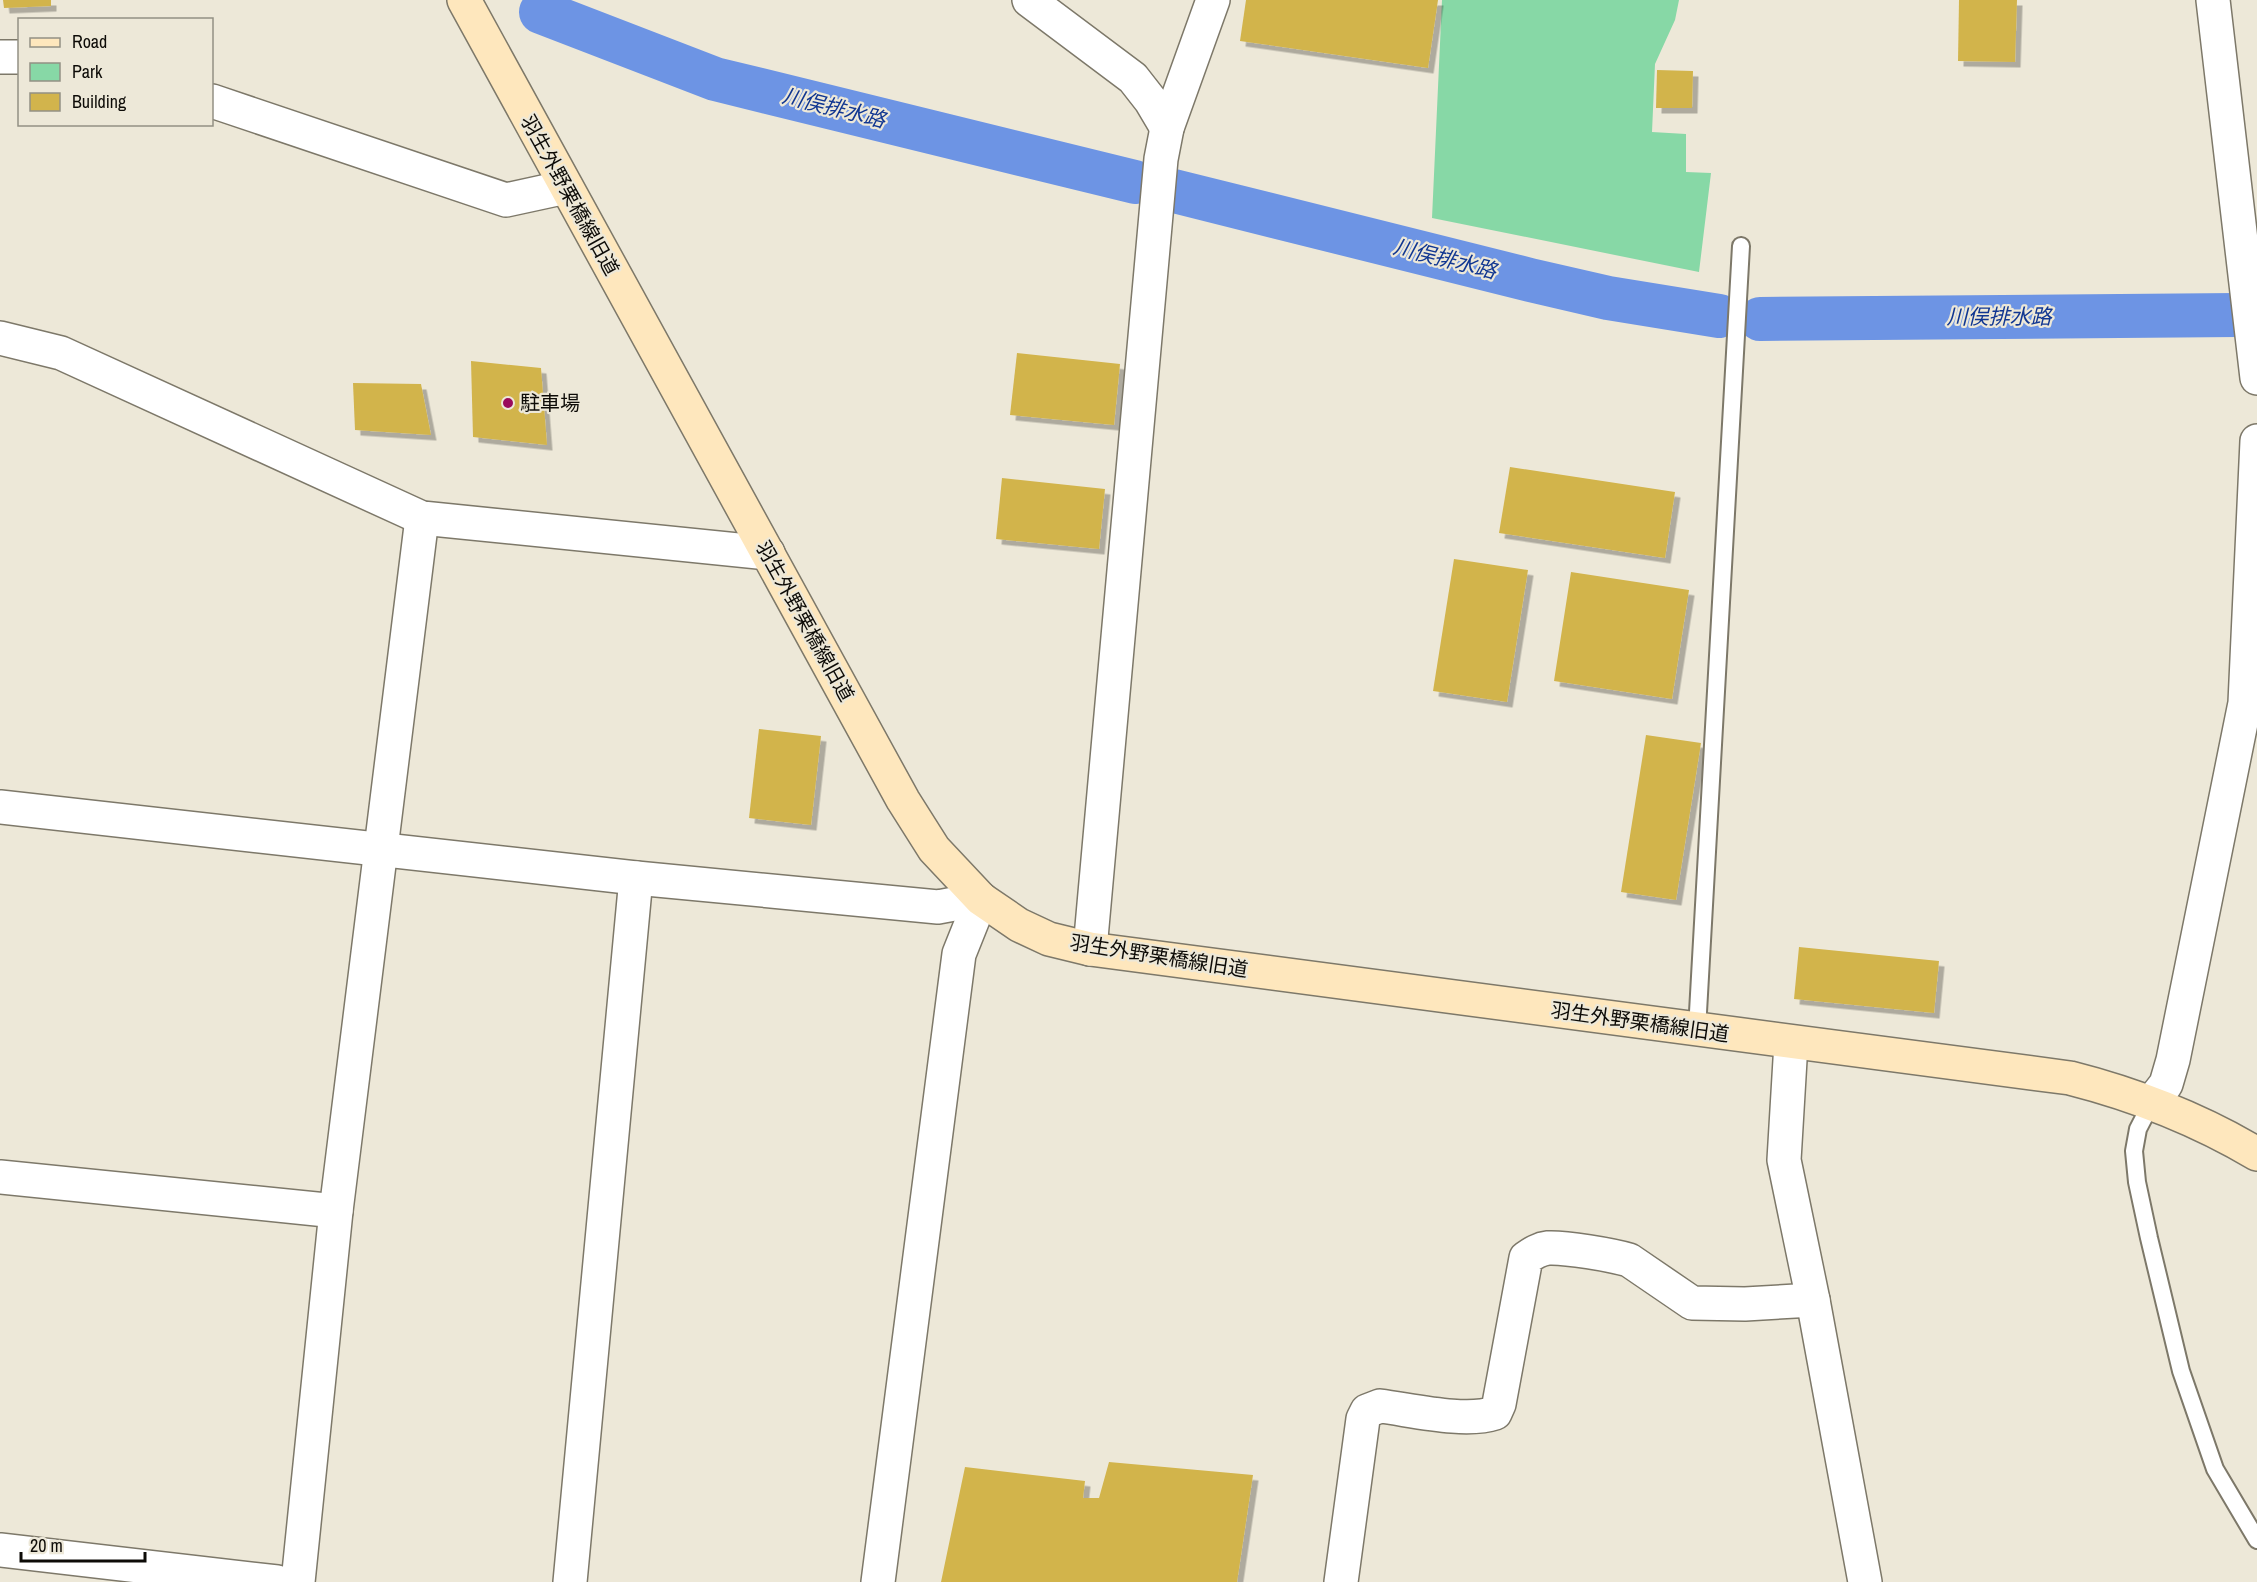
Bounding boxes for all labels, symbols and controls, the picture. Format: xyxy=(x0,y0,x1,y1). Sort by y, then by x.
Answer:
legend xyxy=(18,18,213,126)
text: Road xyxy=(72,29,107,54)
text: Park xyxy=(72,59,103,84)
water label: 川俣排水路 xyxy=(780,81,891,135)
text: Building xyxy=(72,89,127,114)
street label: 羽生外野栗橋線旧道 xyxy=(515,109,626,280)
water label: 川俣排水路 xyxy=(1391,232,1502,286)
water label: 川俣排水路 xyxy=(1947,302,2053,331)
place label: 駐車場 xyxy=(520,389,580,416)
marker: 駐車場 xyxy=(501,396,515,410)
street label: 羽生外野栗橋線旧道 xyxy=(750,535,861,706)
street label: 羽生外野栗橋線旧道 xyxy=(1068,928,1250,983)
street label: 羽生外野栗橋線旧道 xyxy=(1549,996,1731,1047)
scale bar xyxy=(21,1525,146,1563)
text: 20 m xyxy=(30,1533,63,1558)

